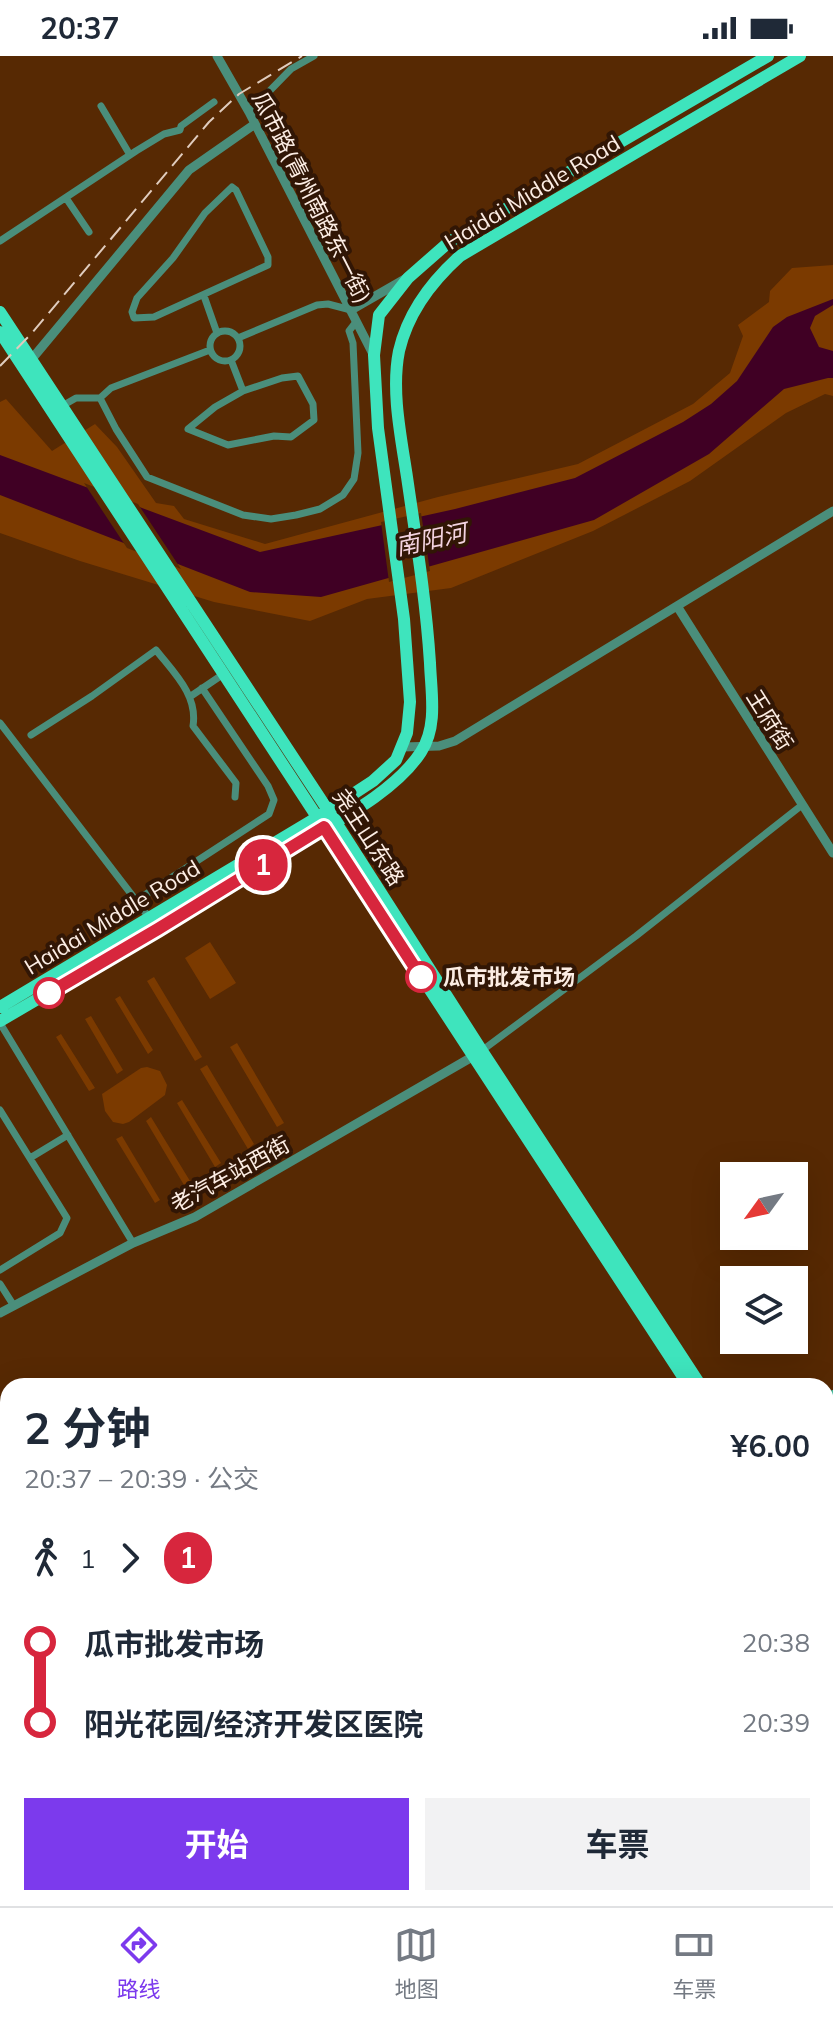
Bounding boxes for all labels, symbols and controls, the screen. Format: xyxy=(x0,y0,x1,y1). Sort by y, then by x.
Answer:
text: 20:37 xyxy=(40,9,119,47)
street label: 瓜市路(青州南路东一街) xyxy=(246,86,378,308)
street label: Haidai Middle Road xyxy=(439,128,625,256)
water label: 南阳河 xyxy=(392,516,473,561)
street label: 王府街 xyxy=(741,685,799,755)
street label: 尧王山东路 xyxy=(327,783,411,891)
line badge: 1 xyxy=(237,839,289,891)
text: 1 xyxy=(255,847,271,882)
street label: Haidai Middle Road xyxy=(19,853,205,981)
marker: 瓜市批发市场 xyxy=(406,962,436,992)
place label: 瓜市批发市场 xyxy=(443,963,575,991)
unlabelled marker xyxy=(34,978,64,1008)
street label: 老汽车站西街 xyxy=(165,1130,295,1218)
north arrow xyxy=(720,1162,808,1250)
map controls xyxy=(720,1162,808,1354)
button: layers xyxy=(720,1266,808,1354)
text: 2 分钟 xyxy=(24,1400,150,1455)
text: ¥6.00 xyxy=(731,1427,810,1465)
text: 20:37 – 20:39 · 公交 xyxy=(24,1462,259,1495)
icon: walk xyxy=(24,1536,68,1580)
icon: forward xyxy=(108,1536,152,1580)
text: 1 xyxy=(180,1540,196,1575)
text: 1 xyxy=(80,1542,96,1575)
text: 瓜市批发市场 xyxy=(84,1625,264,1663)
text: 20:38 xyxy=(742,1626,810,1659)
text: 阳光花园/经济开发区医院 xyxy=(84,1705,423,1743)
text: 20:39 xyxy=(742,1706,810,1739)
button: 开始 xyxy=(24,1798,409,1890)
button: 车票 xyxy=(425,1798,810,1890)
tab: 路线 xyxy=(117,1923,161,2003)
tab: 地图 xyxy=(394,1923,438,2003)
tab: 车票 xyxy=(672,1923,716,2003)

